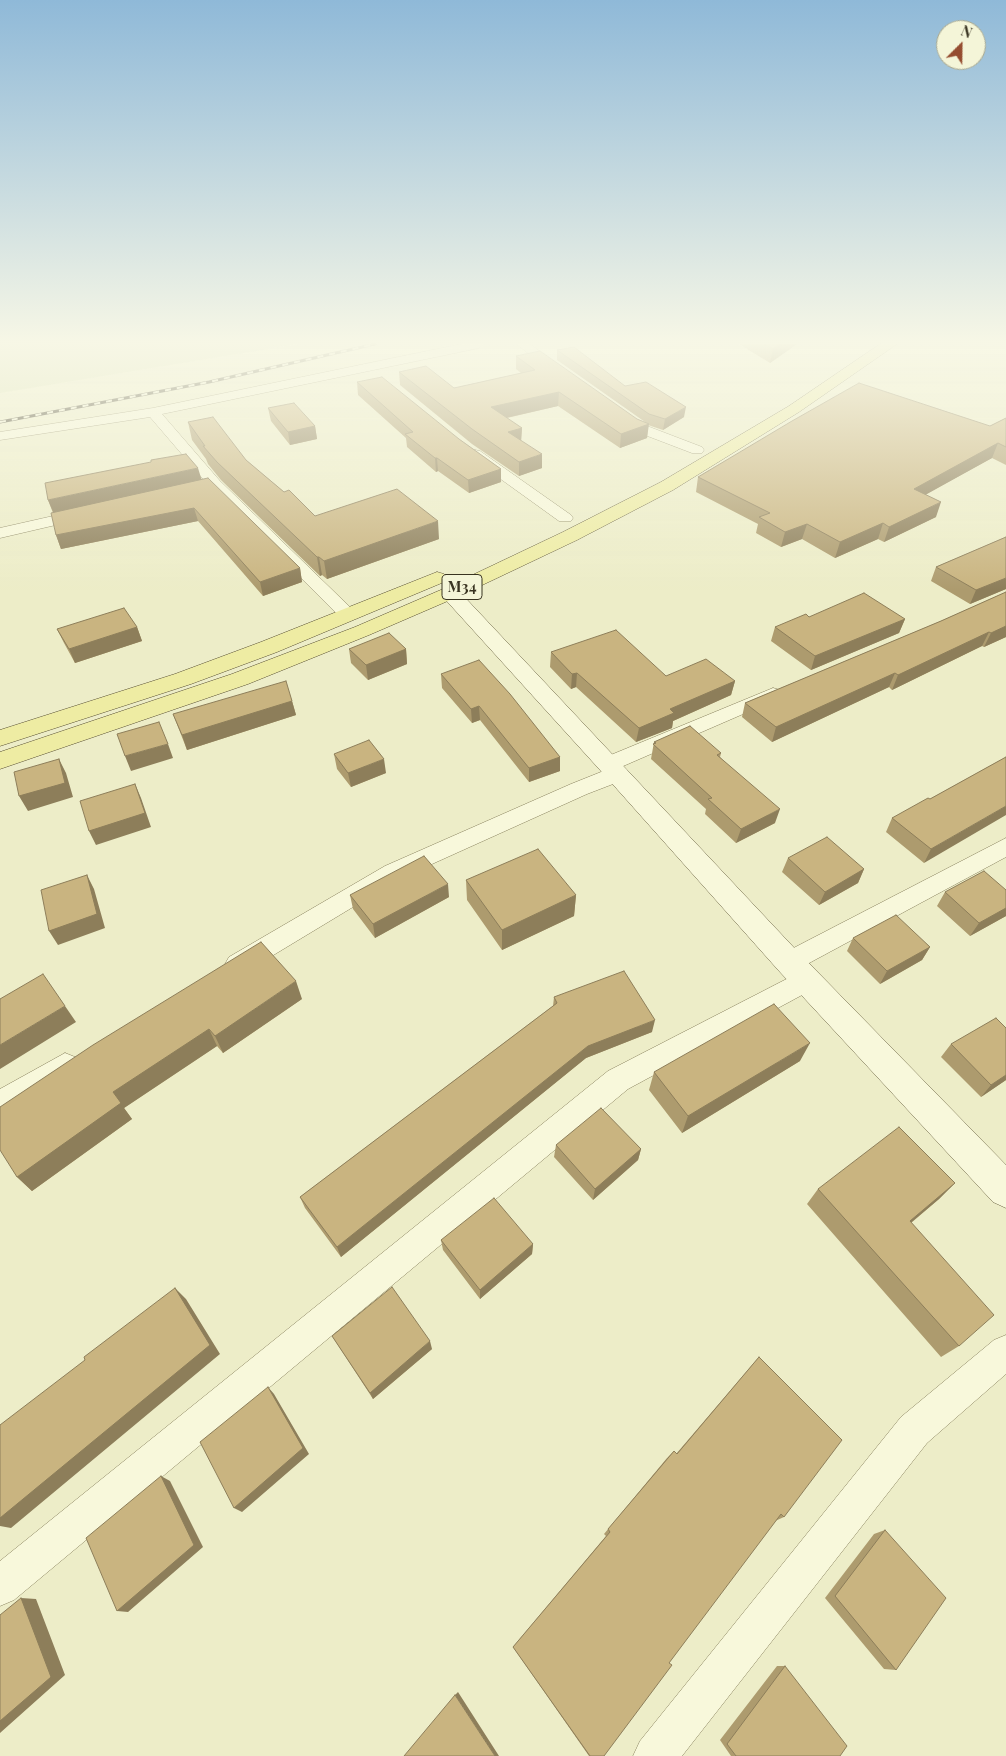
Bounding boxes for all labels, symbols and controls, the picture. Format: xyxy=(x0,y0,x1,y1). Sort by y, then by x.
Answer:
north arrow xyxy=(936,20,986,70)
text: N xyxy=(958,21,975,42)
road number: M34 xyxy=(442,574,482,600)

